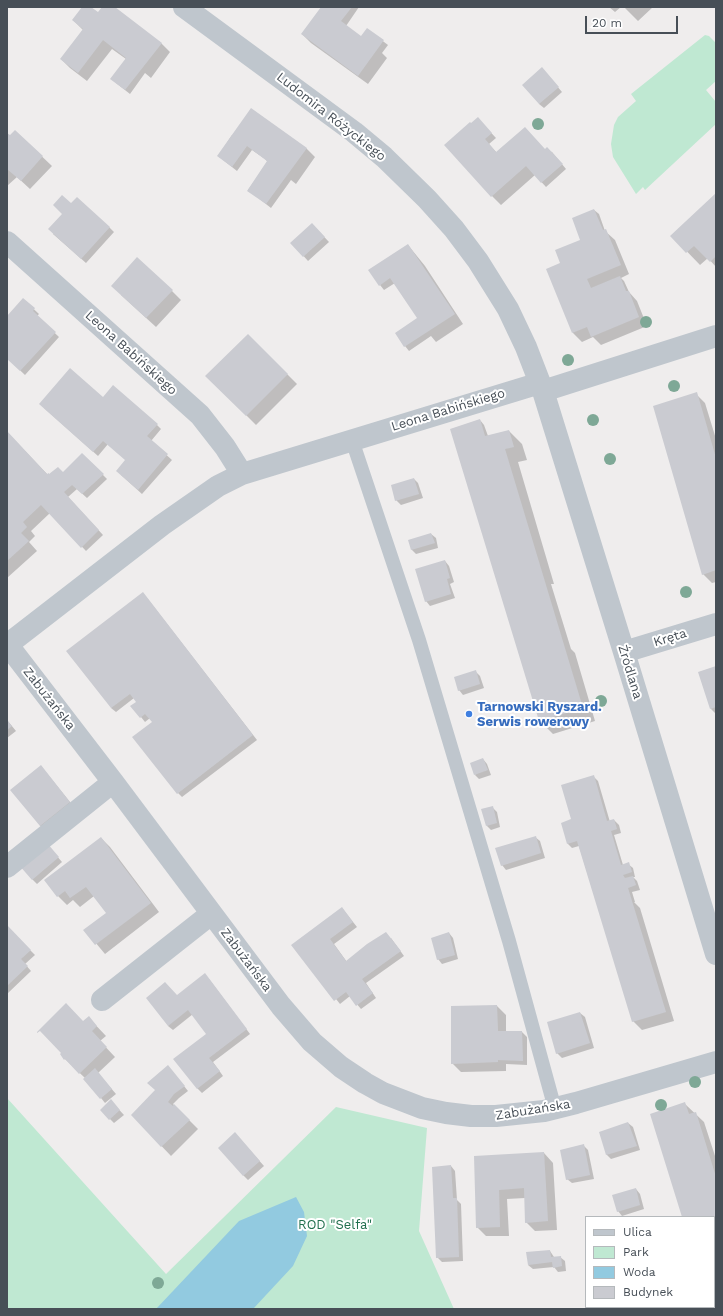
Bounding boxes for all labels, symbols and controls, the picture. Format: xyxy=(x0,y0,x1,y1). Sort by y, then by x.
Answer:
scale bar xyxy=(587,8,680,34)
text: 20 m xyxy=(592,16,622,30)
street label: Ludomira Różyckiego xyxy=(273,69,389,165)
street label: Leona Babińskiego xyxy=(82,308,180,398)
street label: Leona Babińskiego xyxy=(389,385,507,435)
street label: Kręta xyxy=(652,626,688,650)
street label: Źródlana xyxy=(614,643,646,701)
street label: Zabużańska xyxy=(20,664,78,734)
place label: Tarnowski Ryszard. Serwis rowerowy xyxy=(477,699,602,730)
marker: Tarnowski Ryszard. Serwis rowerowy xyxy=(464,709,474,719)
street label: Zabużańska xyxy=(217,925,275,995)
street label: Zabużańska xyxy=(494,1096,572,1124)
legend xyxy=(585,1216,715,1308)
park label: ROD "Selfa" xyxy=(298,1217,372,1233)
text: Ulica xyxy=(623,1225,652,1239)
text: Park xyxy=(623,1245,649,1259)
text: Woda xyxy=(623,1265,656,1279)
text: Budynek xyxy=(623,1285,673,1299)

